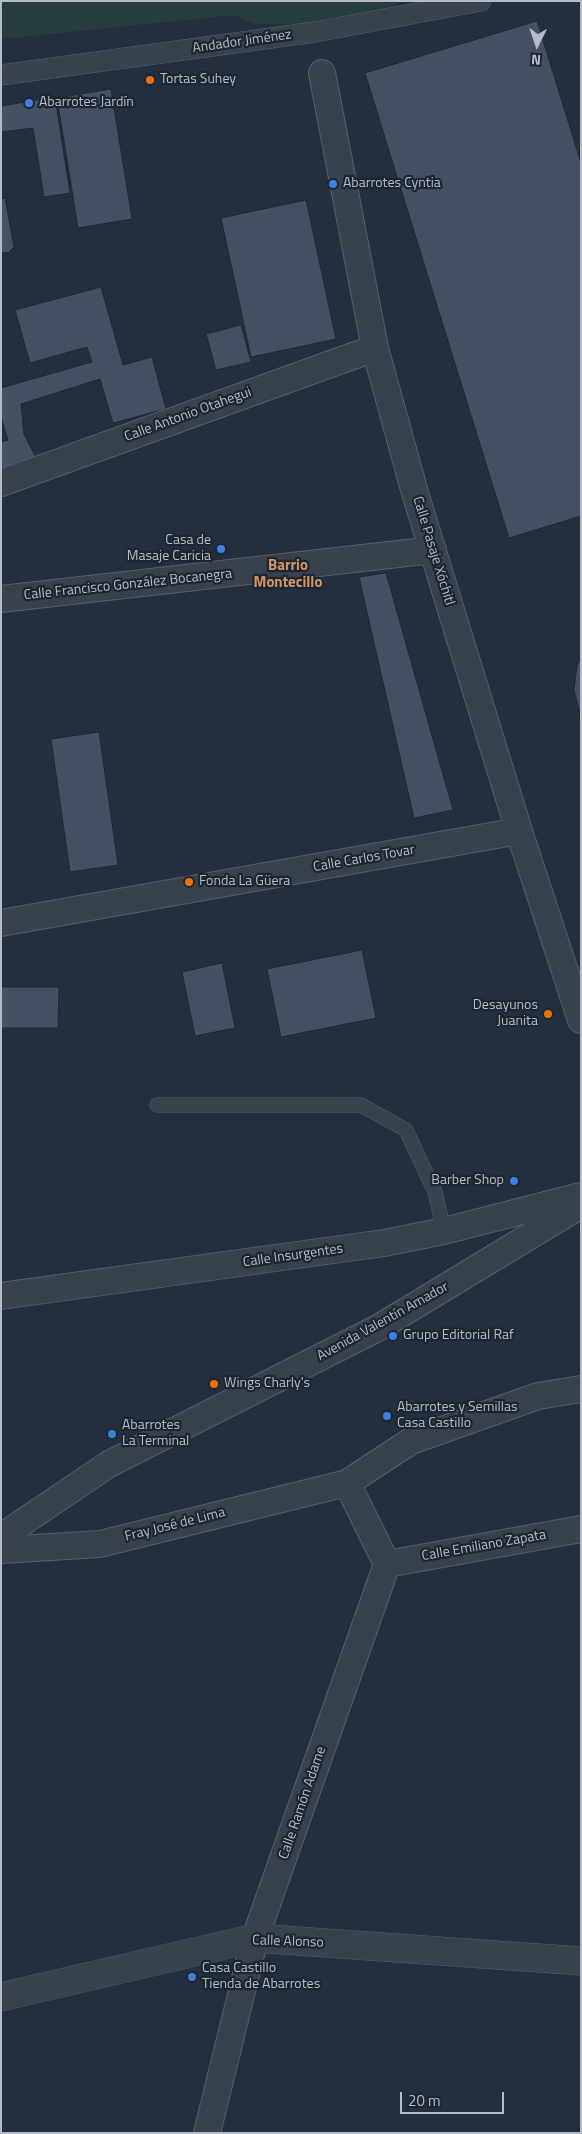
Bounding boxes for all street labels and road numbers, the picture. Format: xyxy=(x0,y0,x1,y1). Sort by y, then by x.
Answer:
street label: Andador Jiménez xyxy=(191,27,293,57)
street label: Calle Antonio Otahegui xyxy=(122,384,254,446)
street label: Calle Pasaje Xóchitl xyxy=(408,495,458,607)
street label: Calle Francisco González Bocanegra xyxy=(23,566,233,604)
street label: Calle Carlos Tovar xyxy=(312,842,416,876)
street label: Calle Insurgentes xyxy=(242,1241,344,1271)
street label: Avenida Valentín Amador xyxy=(314,1279,452,1365)
street label: Fray José de Lima xyxy=(123,1504,227,1546)
street label: Calle Emiliano Zapata xyxy=(421,1527,547,1565)
street label: Calle Ramón Adame xyxy=(276,1744,330,1862)
street label: Calle Alonso xyxy=(252,1932,324,1952)

